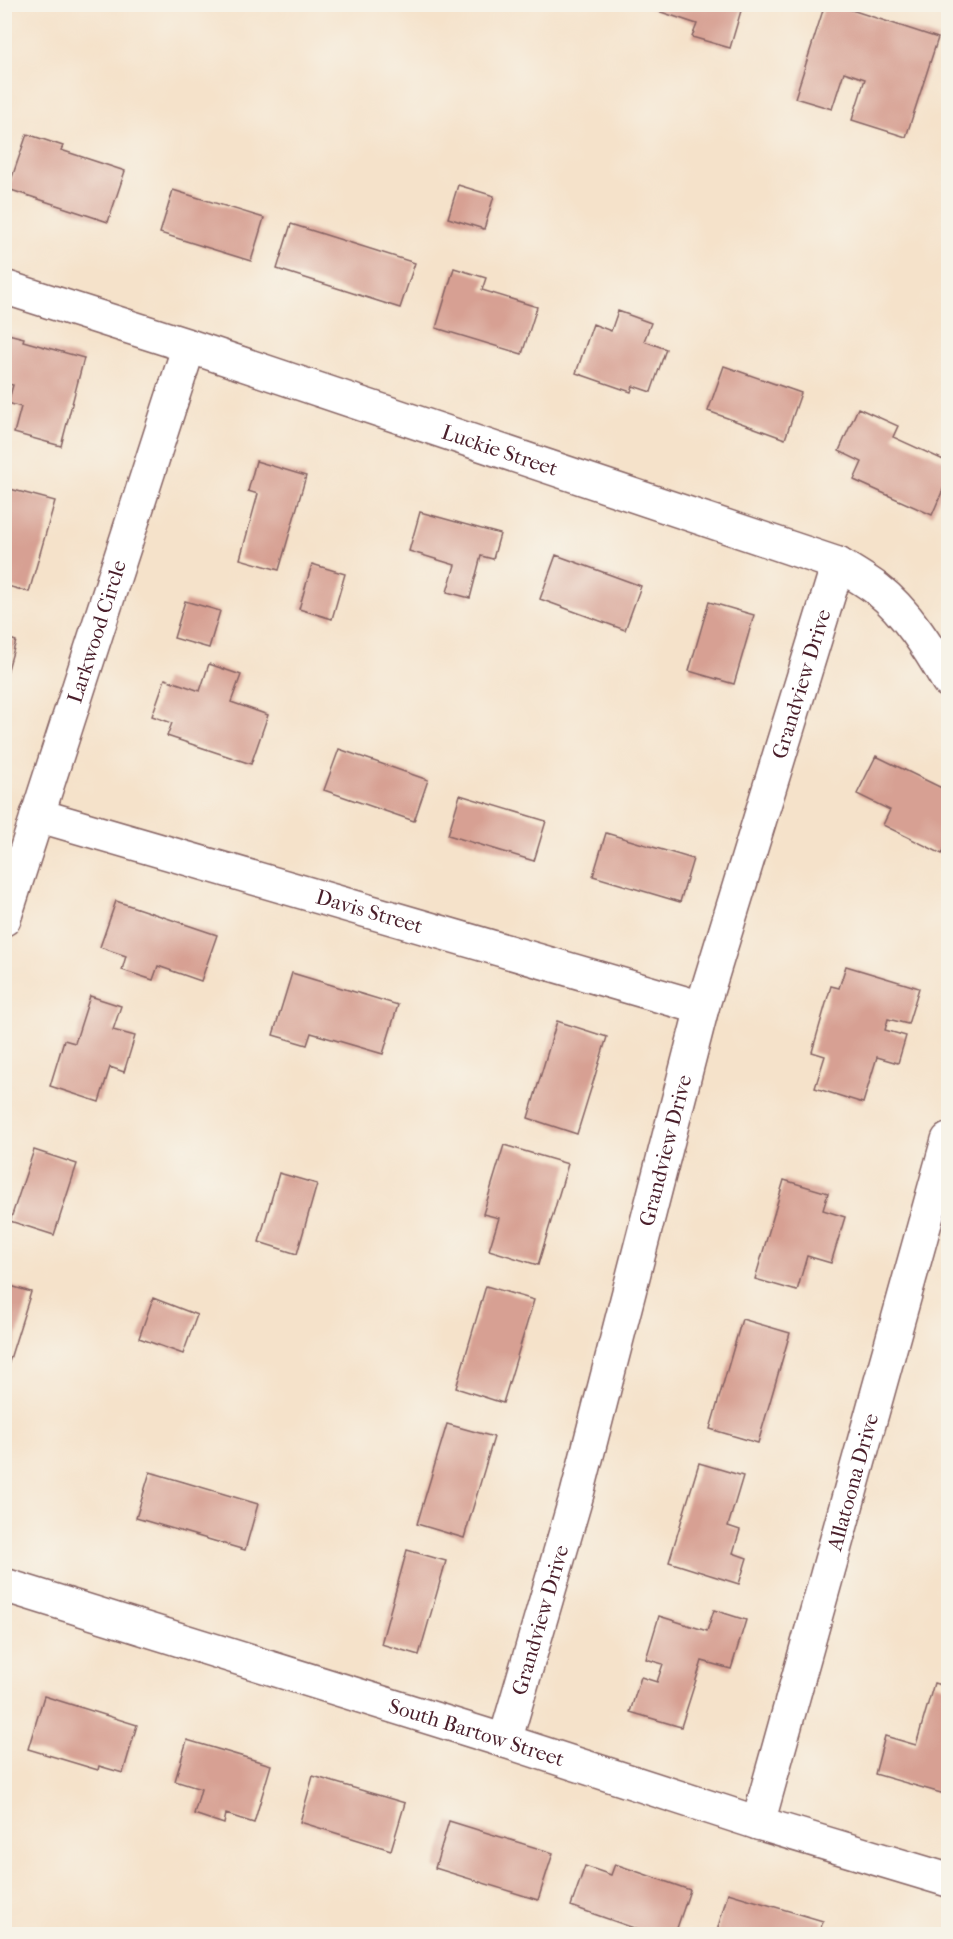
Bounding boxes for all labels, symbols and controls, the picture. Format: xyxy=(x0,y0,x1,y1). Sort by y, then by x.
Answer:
street label: Luckie Street xyxy=(439,420,561,481)
street label: Larkwood Circle xyxy=(63,557,131,706)
street label: Grandview Drive xyxy=(767,606,835,762)
street label: Davis Street xyxy=(313,885,426,938)
street label: Grandview Drive xyxy=(634,1072,696,1229)
street label: Allatoona Drive xyxy=(822,1411,883,1554)
street label: Grandview Drive xyxy=(507,1542,574,1698)
street label: South Bartow Street xyxy=(386,1694,568,1772)

